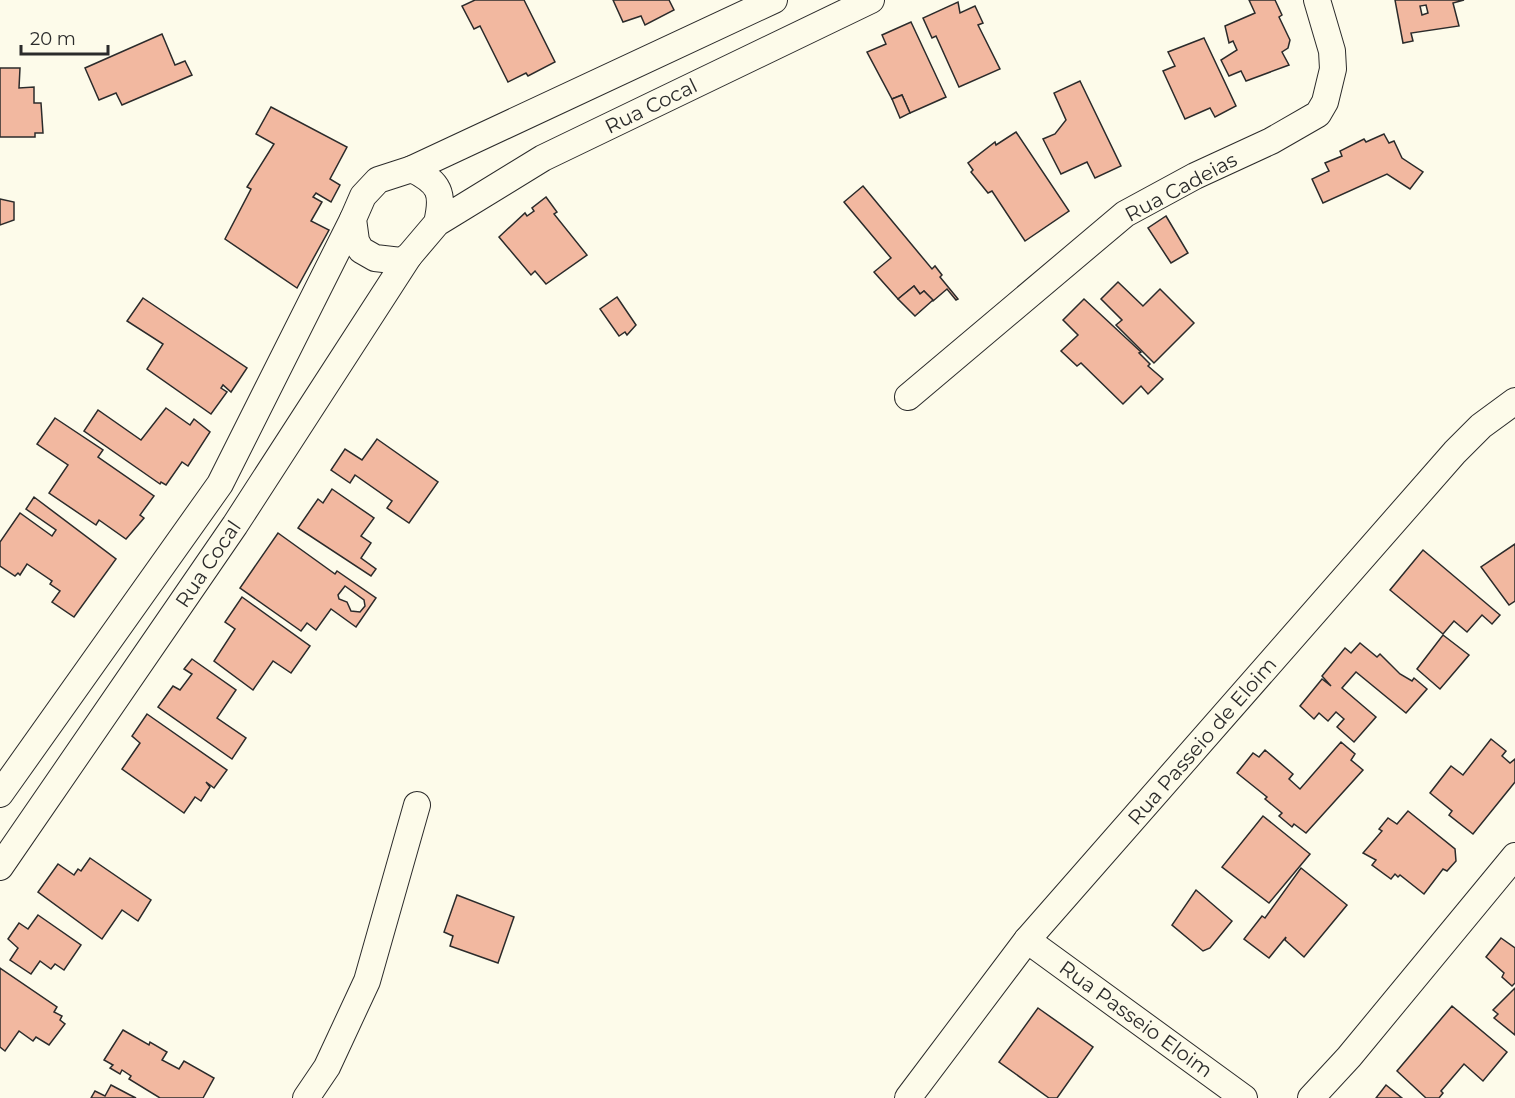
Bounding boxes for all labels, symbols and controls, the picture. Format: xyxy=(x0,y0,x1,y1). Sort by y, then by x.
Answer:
scale bar xyxy=(21,18,108,56)
text: 20 m xyxy=(30,28,76,50)
street label: Rua Cocal xyxy=(601,73,701,139)
street label: Rua Cadeias xyxy=(1121,147,1241,227)
street label: Rua Cocal xyxy=(170,516,246,612)
street label: Rua Passeio de Eloim xyxy=(1123,652,1281,830)
street label: Rua Passeio Eloim xyxy=(1055,955,1217,1083)

